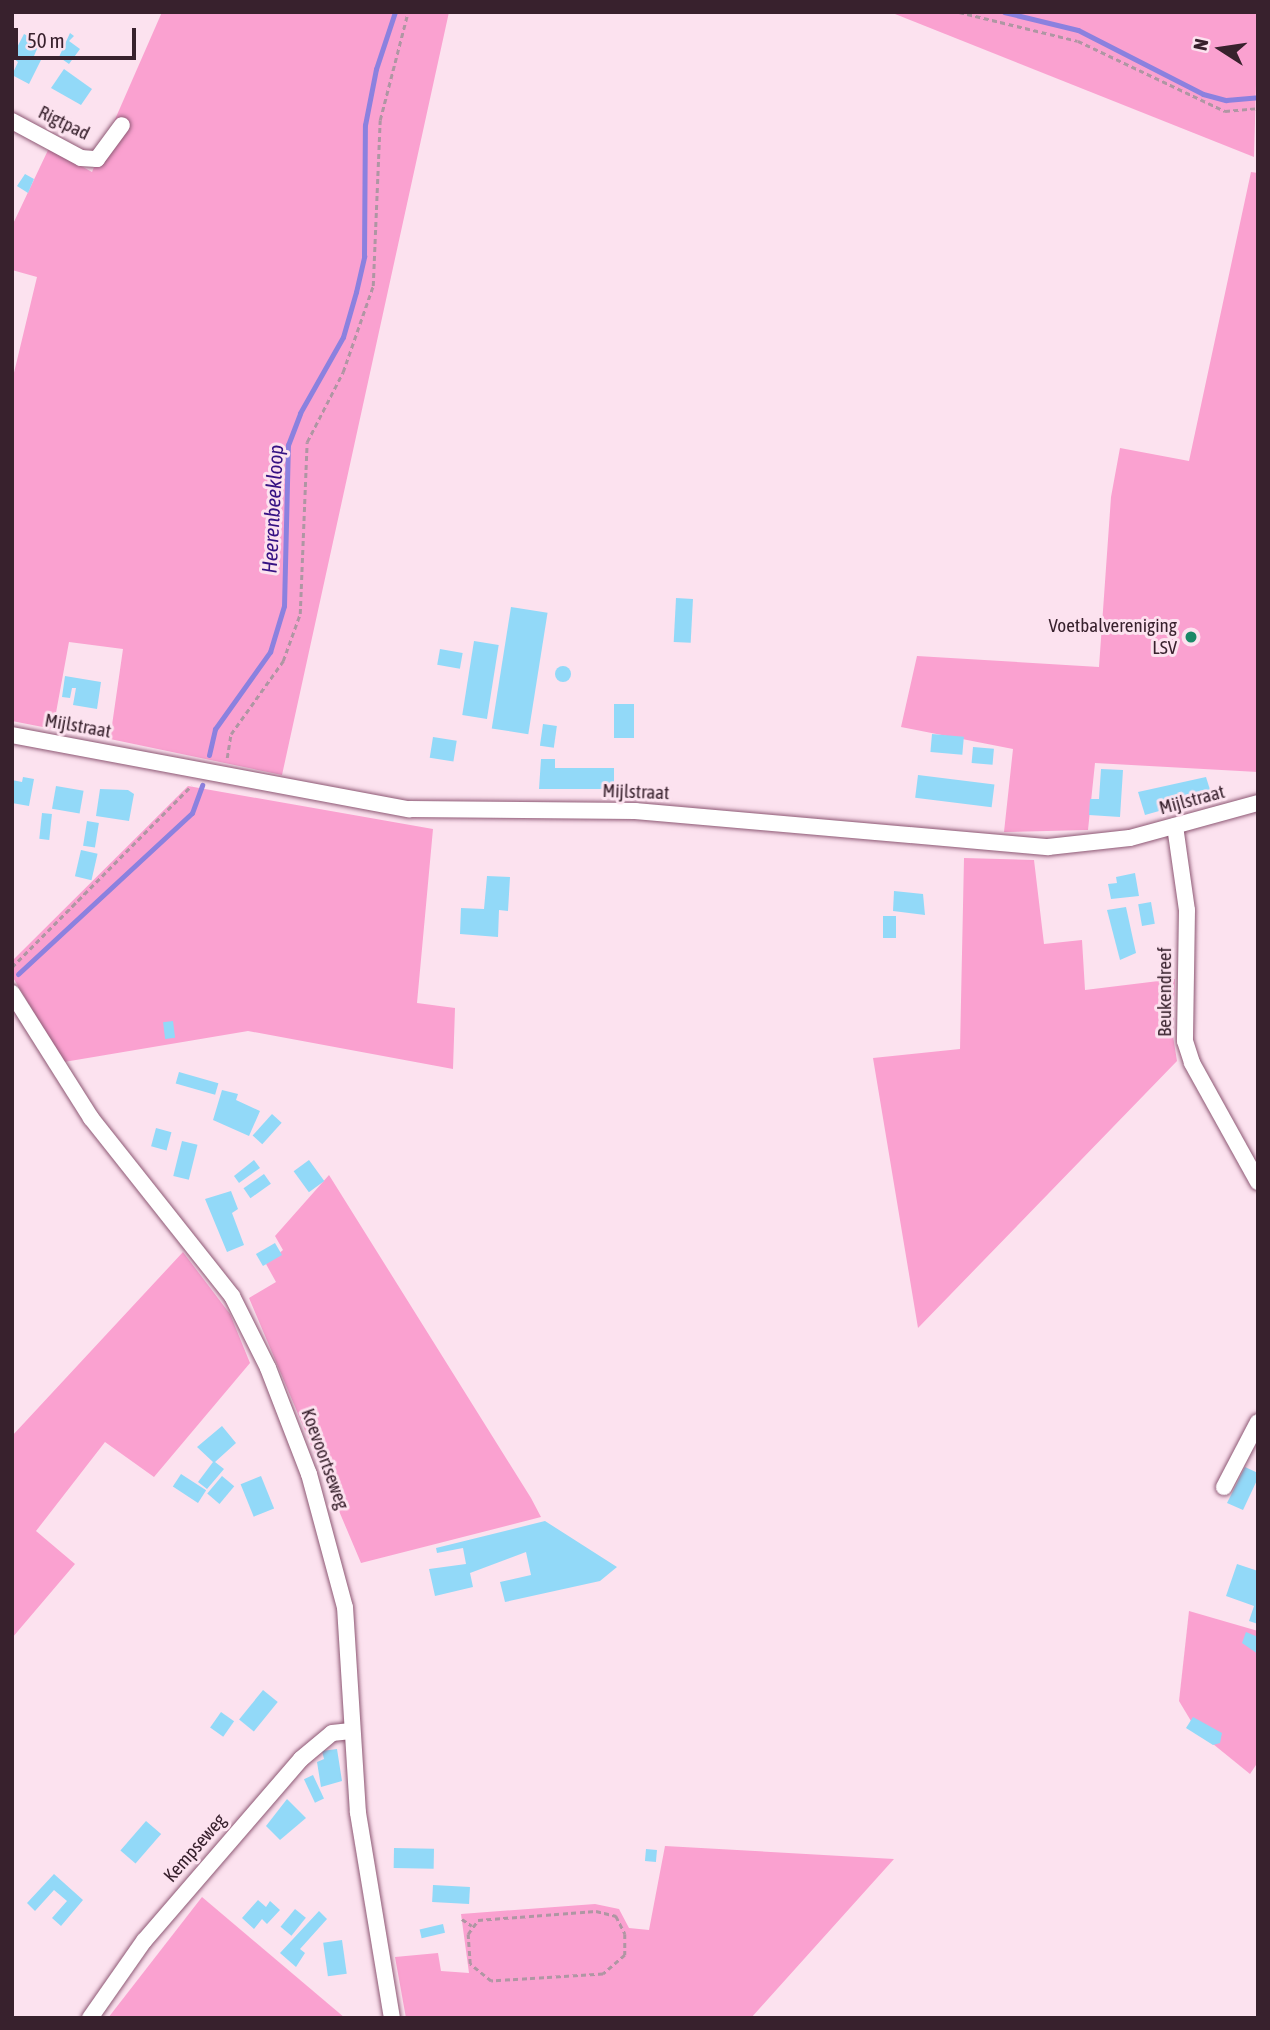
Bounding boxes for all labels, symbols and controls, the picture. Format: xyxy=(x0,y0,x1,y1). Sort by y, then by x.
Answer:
scale bar xyxy=(18,14,140,58)
north arrow xyxy=(1186,14,1256,84)
text: 50 m xyxy=(27,28,65,52)
text: N xyxy=(1189,37,1212,52)
street label: Rigtpad xyxy=(35,101,93,145)
water label: Heerenbeekloop xyxy=(256,444,288,574)
place label: Voetbalvereniging LSV xyxy=(1049,615,1177,659)
marker: Voetbalvereniging LSV xyxy=(1183,629,1199,645)
street label: Mijlstraat xyxy=(43,709,113,743)
street label: Mijlstraat xyxy=(602,779,670,805)
street label: Mijlstraat xyxy=(1157,780,1227,820)
street label: Beukendreef xyxy=(1154,947,1176,1037)
street label: Koevoortseweg xyxy=(296,1405,354,1513)
street label: Kempseweg xyxy=(159,1809,231,1887)

